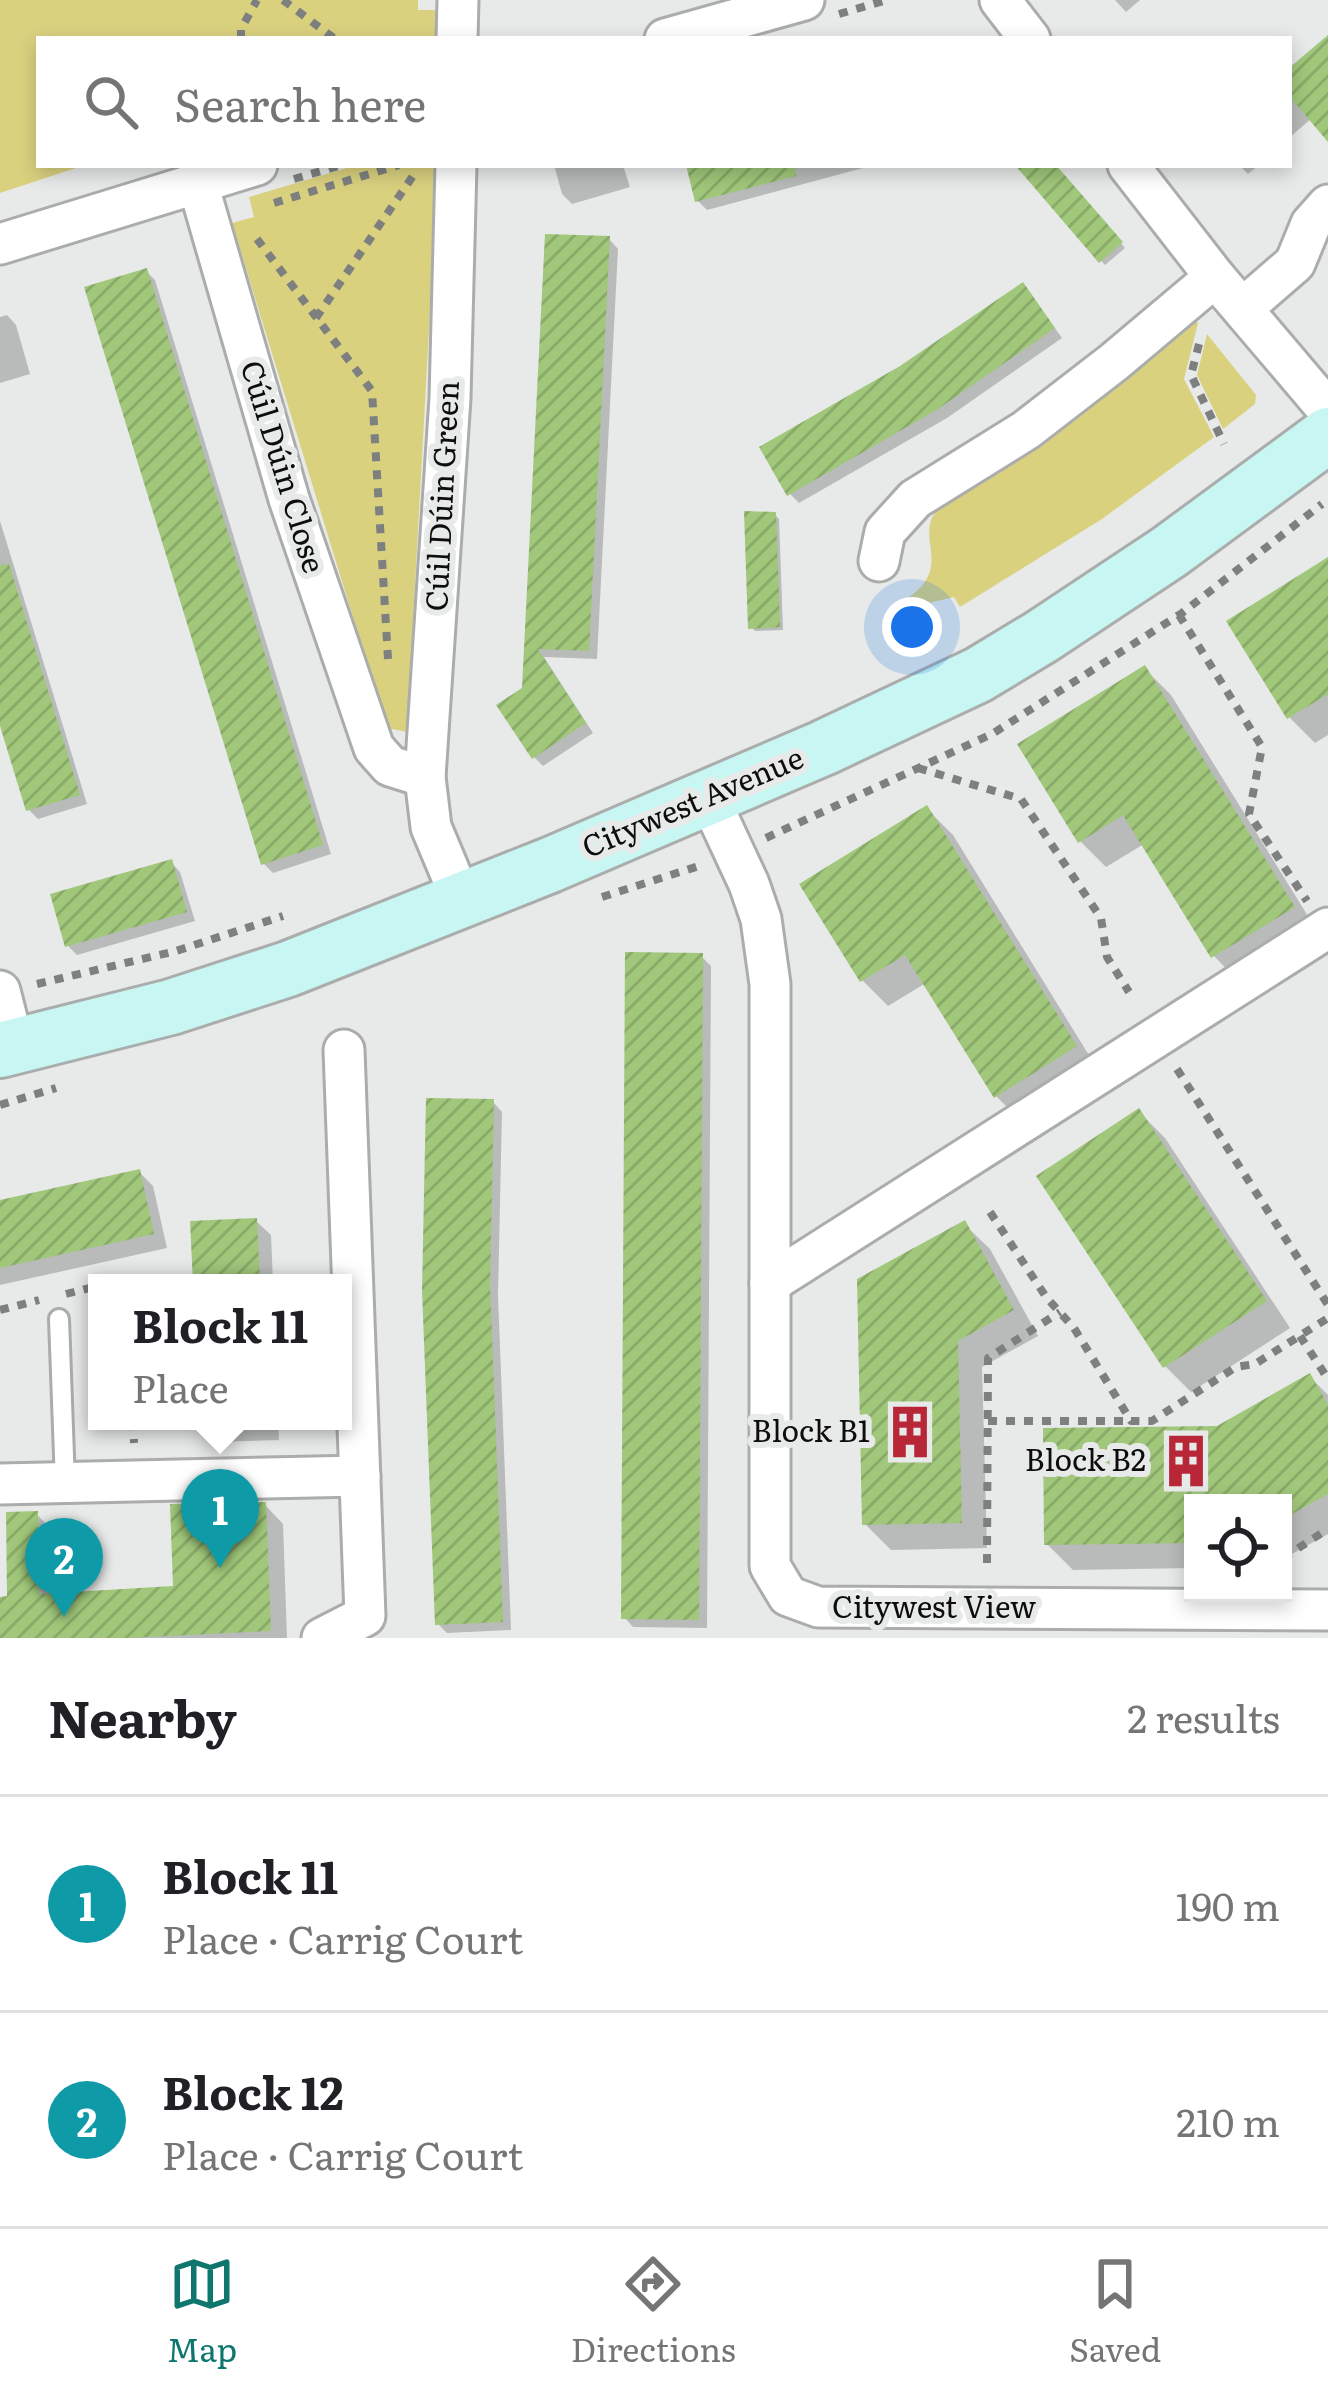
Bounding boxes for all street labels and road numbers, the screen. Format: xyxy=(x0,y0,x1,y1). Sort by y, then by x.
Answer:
street label: Cúil Dúin Close xyxy=(232,354,338,578)
street label: Cúil Dúin Green xyxy=(412,380,468,612)
street label: Citywest Avenue xyxy=(574,734,809,867)
street label: Citywest View xyxy=(832,1583,1036,1627)

